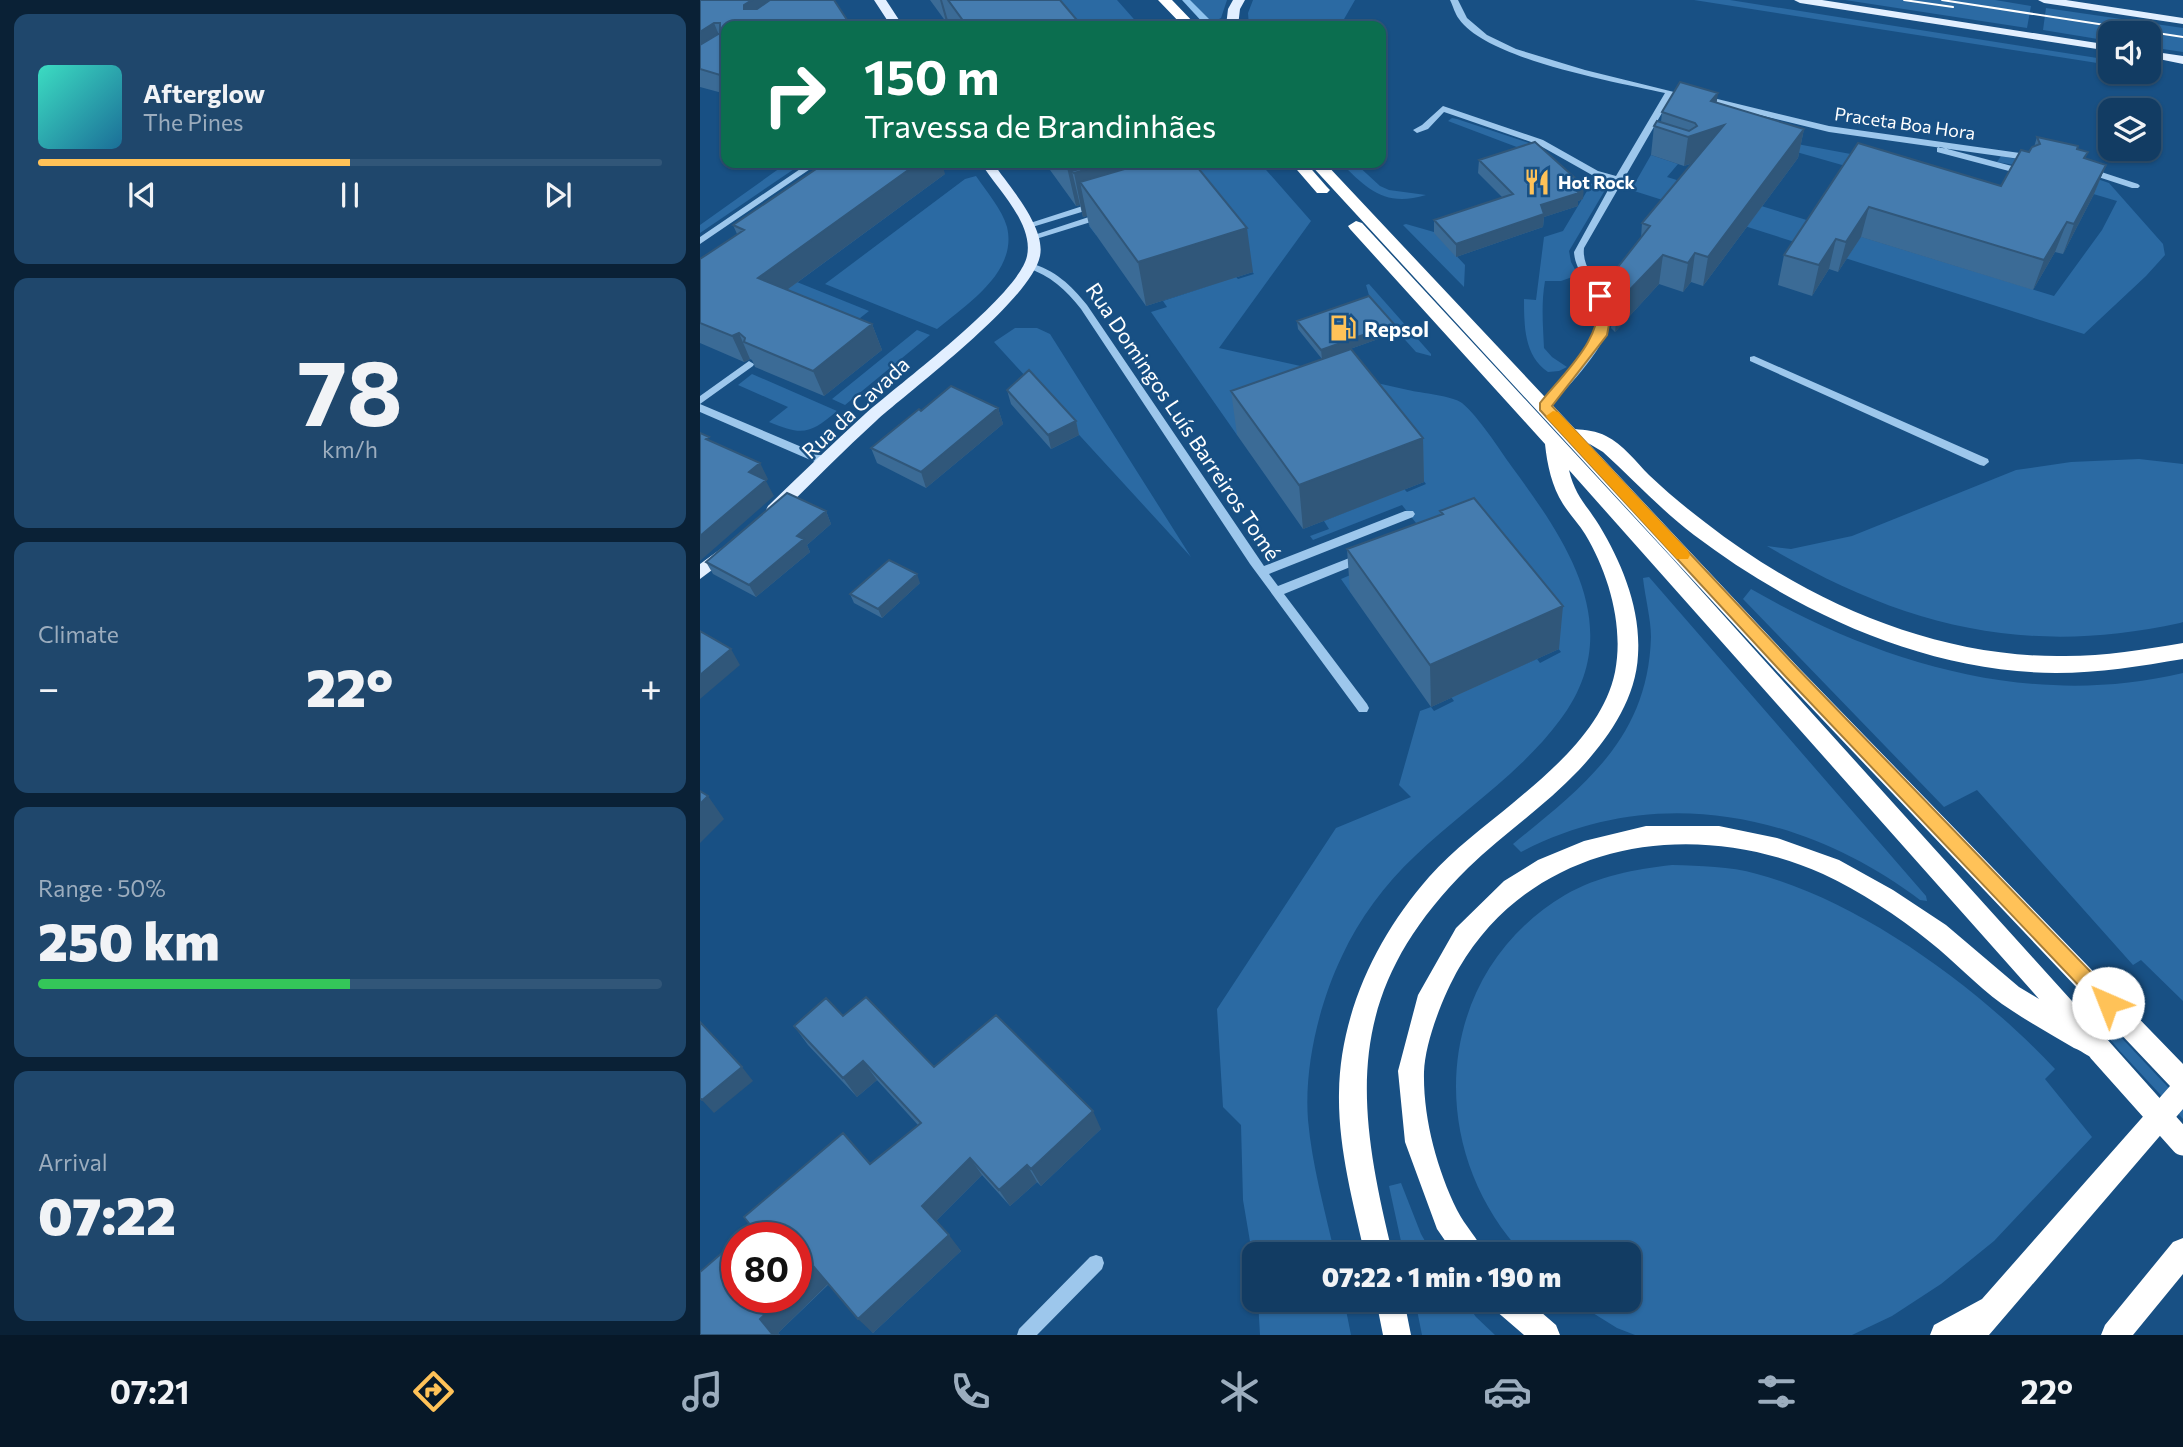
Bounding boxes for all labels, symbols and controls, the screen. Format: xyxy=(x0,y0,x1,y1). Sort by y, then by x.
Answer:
map controls xyxy=(2098,21,2161,161)
button: sound xyxy=(2098,21,2161,84)
text: 150 m xyxy=(864,45,999,105)
icon: right xyxy=(749,49,840,140)
text: Afterglow xyxy=(143,77,265,108)
button: layers xyxy=(2098,98,2161,161)
street label: Praceta Boa Hora xyxy=(1833,102,1977,144)
text: Travessa de Brandinhães xyxy=(864,105,1216,145)
text: The Pines xyxy=(143,108,244,136)
restaurant icon: Hot Rock xyxy=(1522,167,1552,197)
place label: Hot Rock xyxy=(1558,171,1636,193)
icon: previous xyxy=(123,176,161,214)
icon: pause xyxy=(331,176,369,214)
icon: next xyxy=(539,176,577,214)
pin xyxy=(1570,266,1630,326)
street label: Rua Domingos Luís Barreiros Tomé xyxy=(1082,277,1286,565)
icon: arrive xyxy=(1581,277,1619,315)
fuel station icon: Repsol xyxy=(1328,313,1358,343)
place label: Repsol xyxy=(1364,316,1429,341)
text: 78 xyxy=(297,333,403,445)
street label: Rua da Cavada xyxy=(796,351,914,463)
text: km/h xyxy=(322,435,378,463)
text: Climate xyxy=(38,620,119,648)
text: 22° xyxy=(306,654,393,718)
text: − xyxy=(38,663,60,710)
text: + xyxy=(640,663,662,710)
text: Range · 50% xyxy=(38,874,166,902)
text: 250 km xyxy=(38,908,220,972)
position arrow xyxy=(2071,966,2145,1040)
text: Arrival xyxy=(38,1148,108,1176)
text: 07:22 xyxy=(38,1182,176,1246)
speed limit sign: 80 xyxy=(721,1222,812,1313)
text: 07:22 · 1 min · 190 m xyxy=(1322,1261,1561,1292)
icon: directions xyxy=(409,1367,458,1416)
icon: music xyxy=(678,1367,727,1416)
icon: phone xyxy=(946,1367,995,1416)
icon: climate xyxy=(1215,1367,1264,1416)
icon: car xyxy=(1483,1367,1532,1416)
icon: filters xyxy=(1752,1367,1801,1416)
text: 07:21 xyxy=(110,1371,189,1411)
text: 22° xyxy=(2020,1371,2073,1411)

